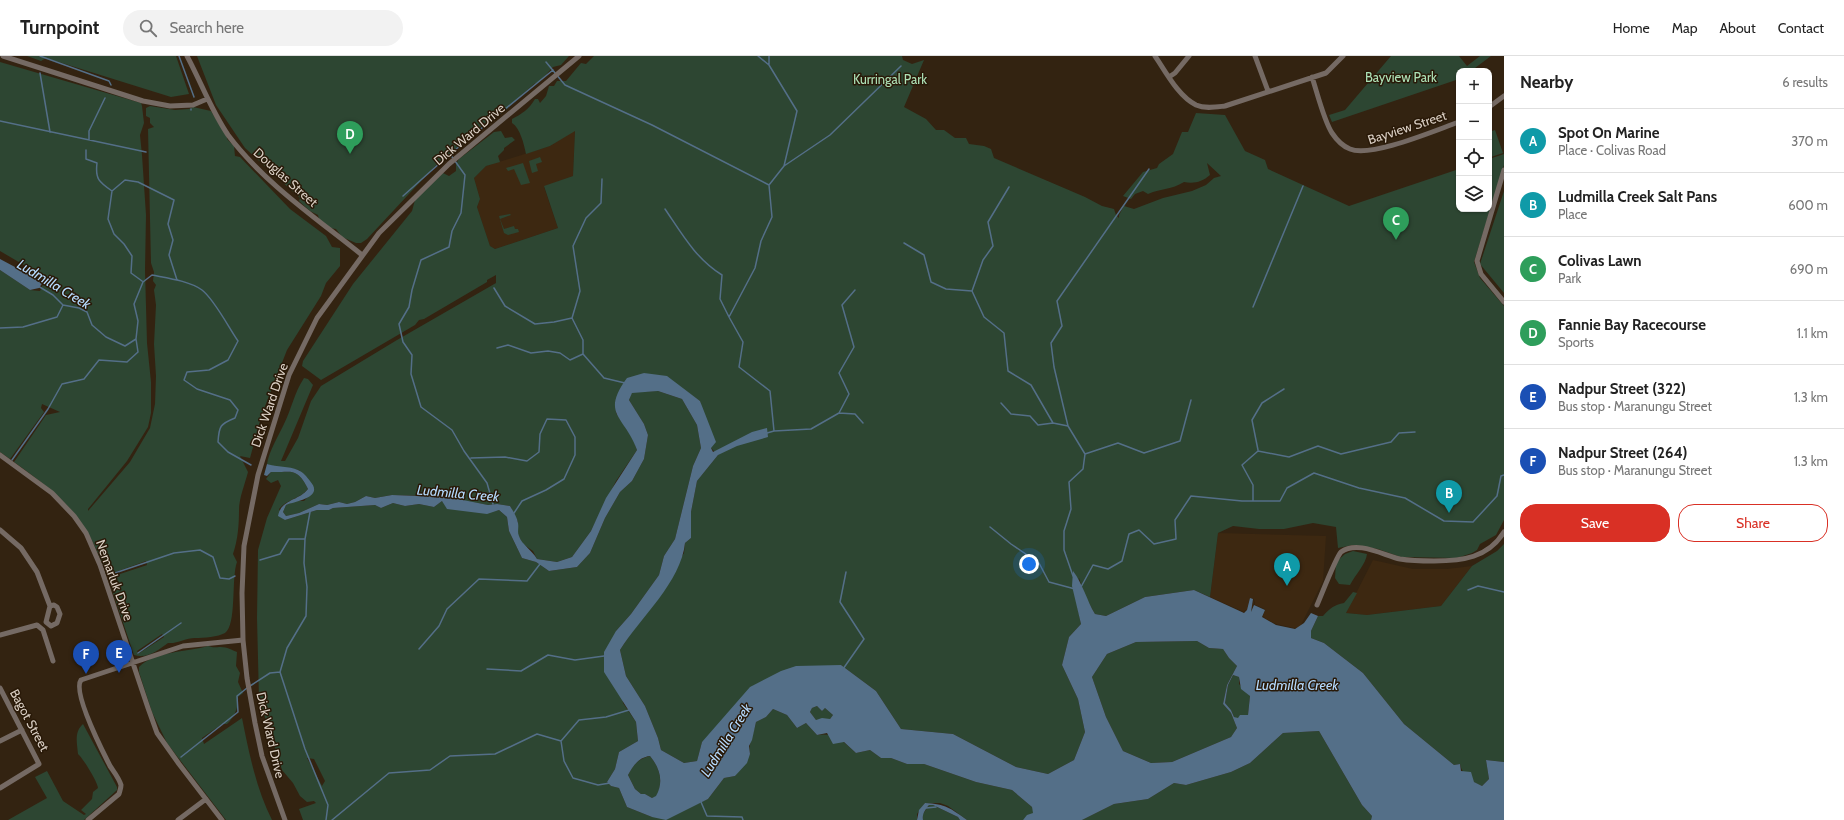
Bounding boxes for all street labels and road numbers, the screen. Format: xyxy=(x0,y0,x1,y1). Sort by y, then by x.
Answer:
street label: Dick Ward Drive xyxy=(430,99,508,168)
street label: Bayview Street xyxy=(1366,107,1449,147)
street label: Douglas Street xyxy=(251,144,322,210)
street label: Dick Ward Drive xyxy=(247,360,291,449)
street label: Nemarluk Drive xyxy=(93,537,137,623)
street label: Bagot Street xyxy=(7,686,53,754)
street label: Dick Ward Drive xyxy=(253,690,289,780)

